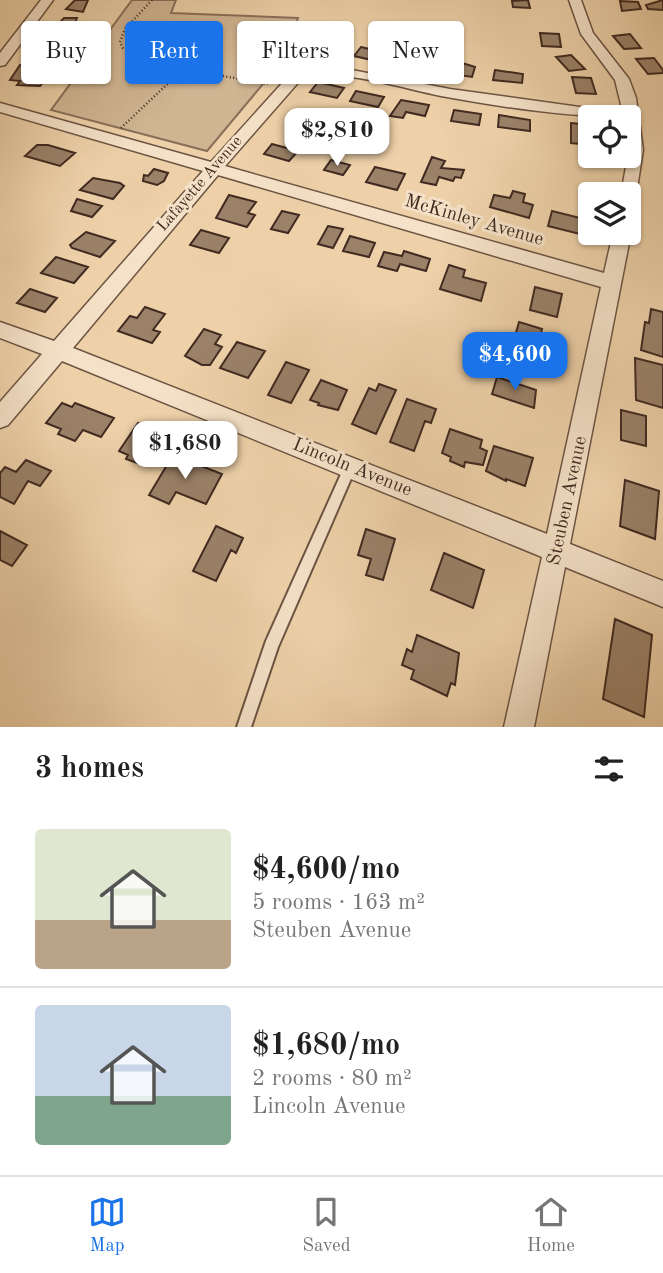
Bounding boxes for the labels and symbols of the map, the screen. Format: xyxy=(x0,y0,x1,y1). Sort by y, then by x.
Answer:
pin: $2,810 xyxy=(280,108,394,168)
street label: Lafayette Avenue xyxy=(154,133,246,235)
street label: McKinley Avenue xyxy=(402,192,546,250)
pin: $4,600 xyxy=(458,332,572,392)
pin: $1,680 xyxy=(128,421,242,481)
street label: Lincoln Avenue xyxy=(290,435,414,501)
street label: Steuben Avenue xyxy=(545,435,591,567)

